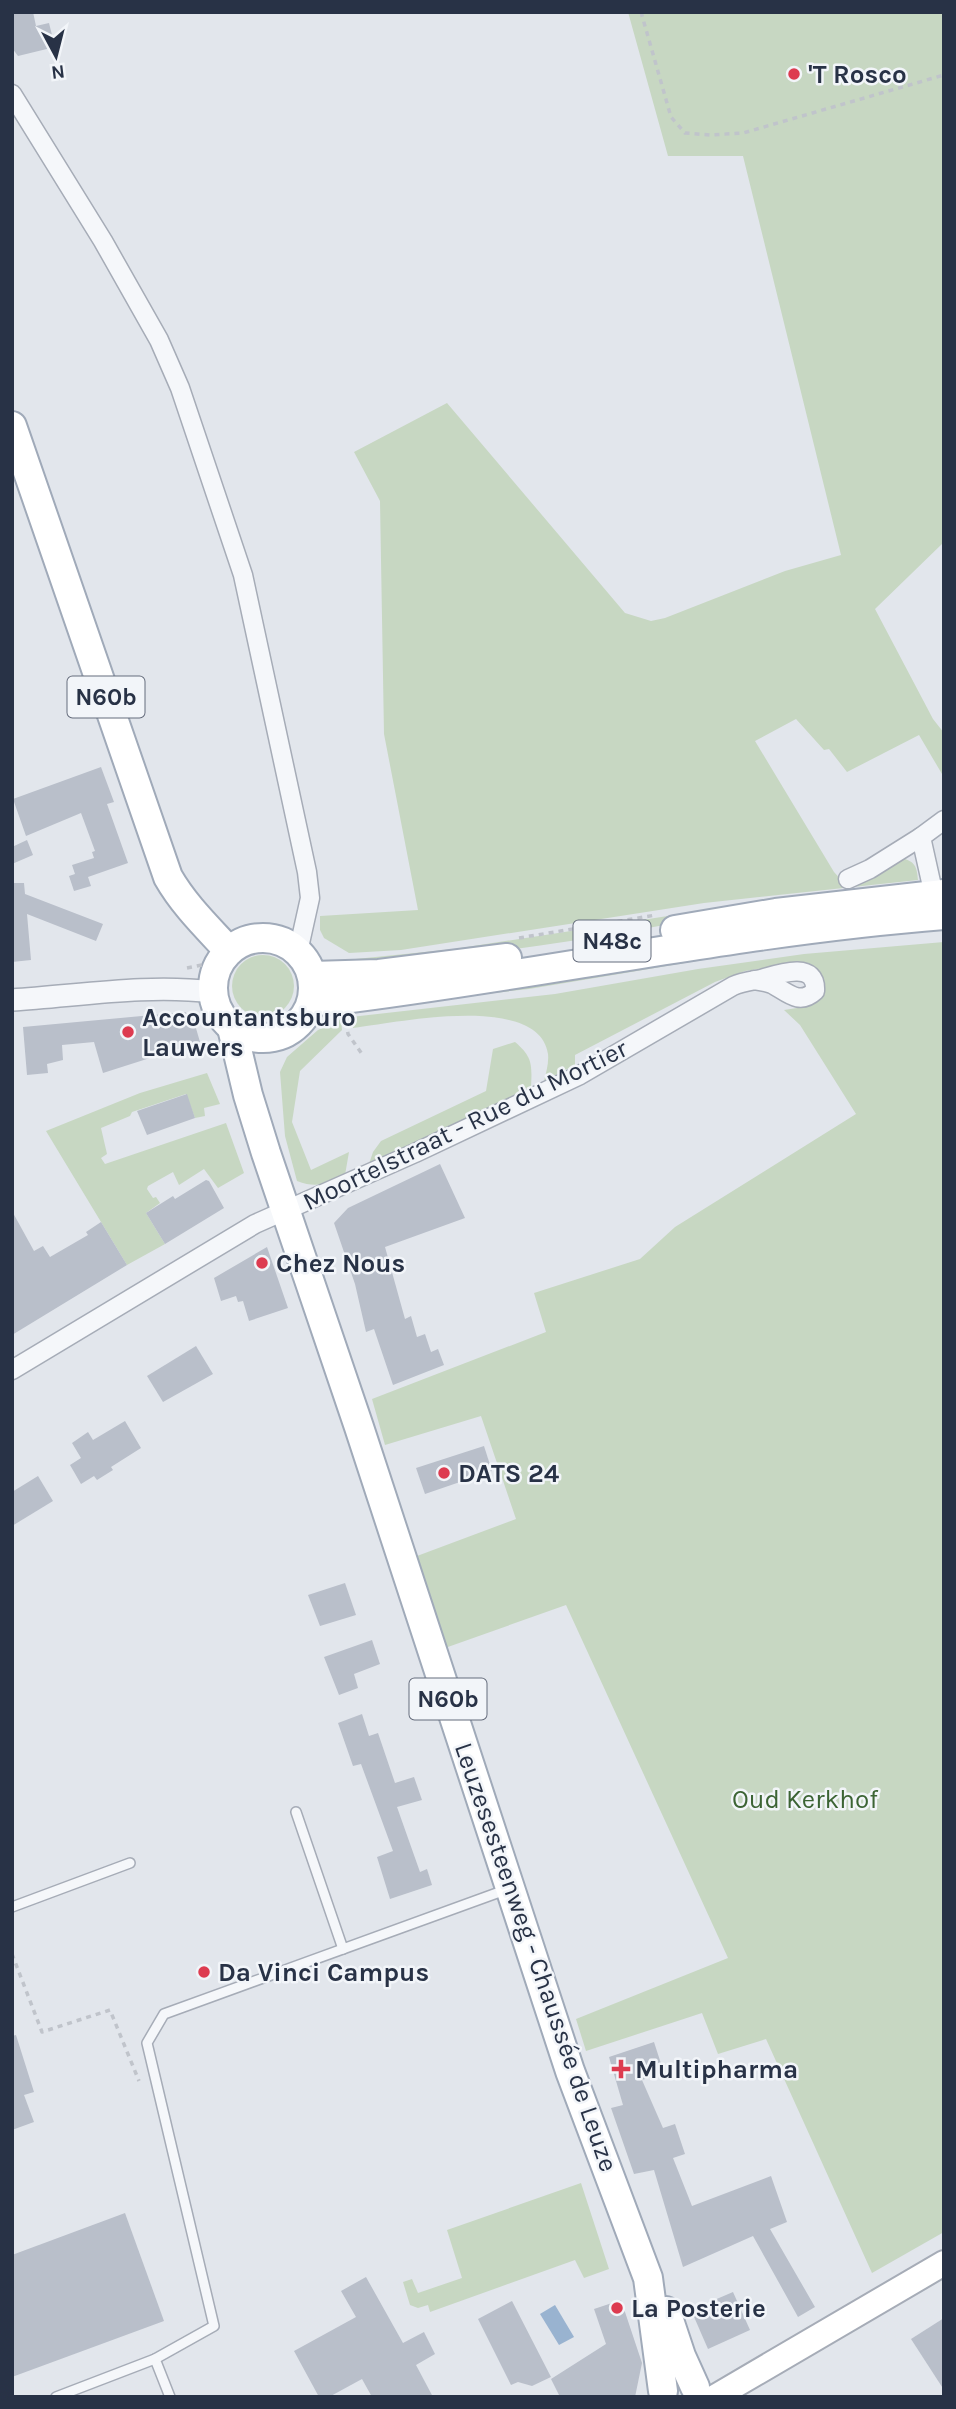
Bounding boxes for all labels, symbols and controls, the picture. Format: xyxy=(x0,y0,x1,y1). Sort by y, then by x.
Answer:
north arrow xyxy=(21,21,91,91)
place label: 'T Rosco xyxy=(808,59,907,90)
text: N xyxy=(50,60,66,84)
marker: 'T Rosco xyxy=(786,66,802,82)
road number: N60b xyxy=(68,676,144,718)
road number: N48c xyxy=(574,920,650,961)
place label: Accountantsburo Lauwers xyxy=(142,1002,356,1063)
marker: Accountantsburo Lauwers xyxy=(120,1024,136,1040)
street label: Moortelstraat - Rue du Mortier xyxy=(298,1032,633,1217)
place label: Chez Nous xyxy=(276,1248,405,1279)
marker: Chez Nous xyxy=(254,1255,270,1271)
place label: DATS 24 xyxy=(458,1458,560,1489)
marker: DATS 24 xyxy=(436,1465,452,1481)
road number: N60b xyxy=(410,1679,486,1720)
street label: Leuzesesteenweg - Chaussée de Leuze xyxy=(448,1738,624,2176)
park label: Oud Kerkhof xyxy=(732,1784,879,1815)
place label: Da Vinci Campus xyxy=(218,1957,429,1988)
marker: Da Vinci Campus xyxy=(196,1964,212,1980)
place label: Multipharma xyxy=(635,2054,798,2085)
marker: Multipharma xyxy=(613,2061,629,2077)
place label: La Posterie xyxy=(631,2293,766,2324)
marker: La Posterie xyxy=(609,2300,625,2316)

